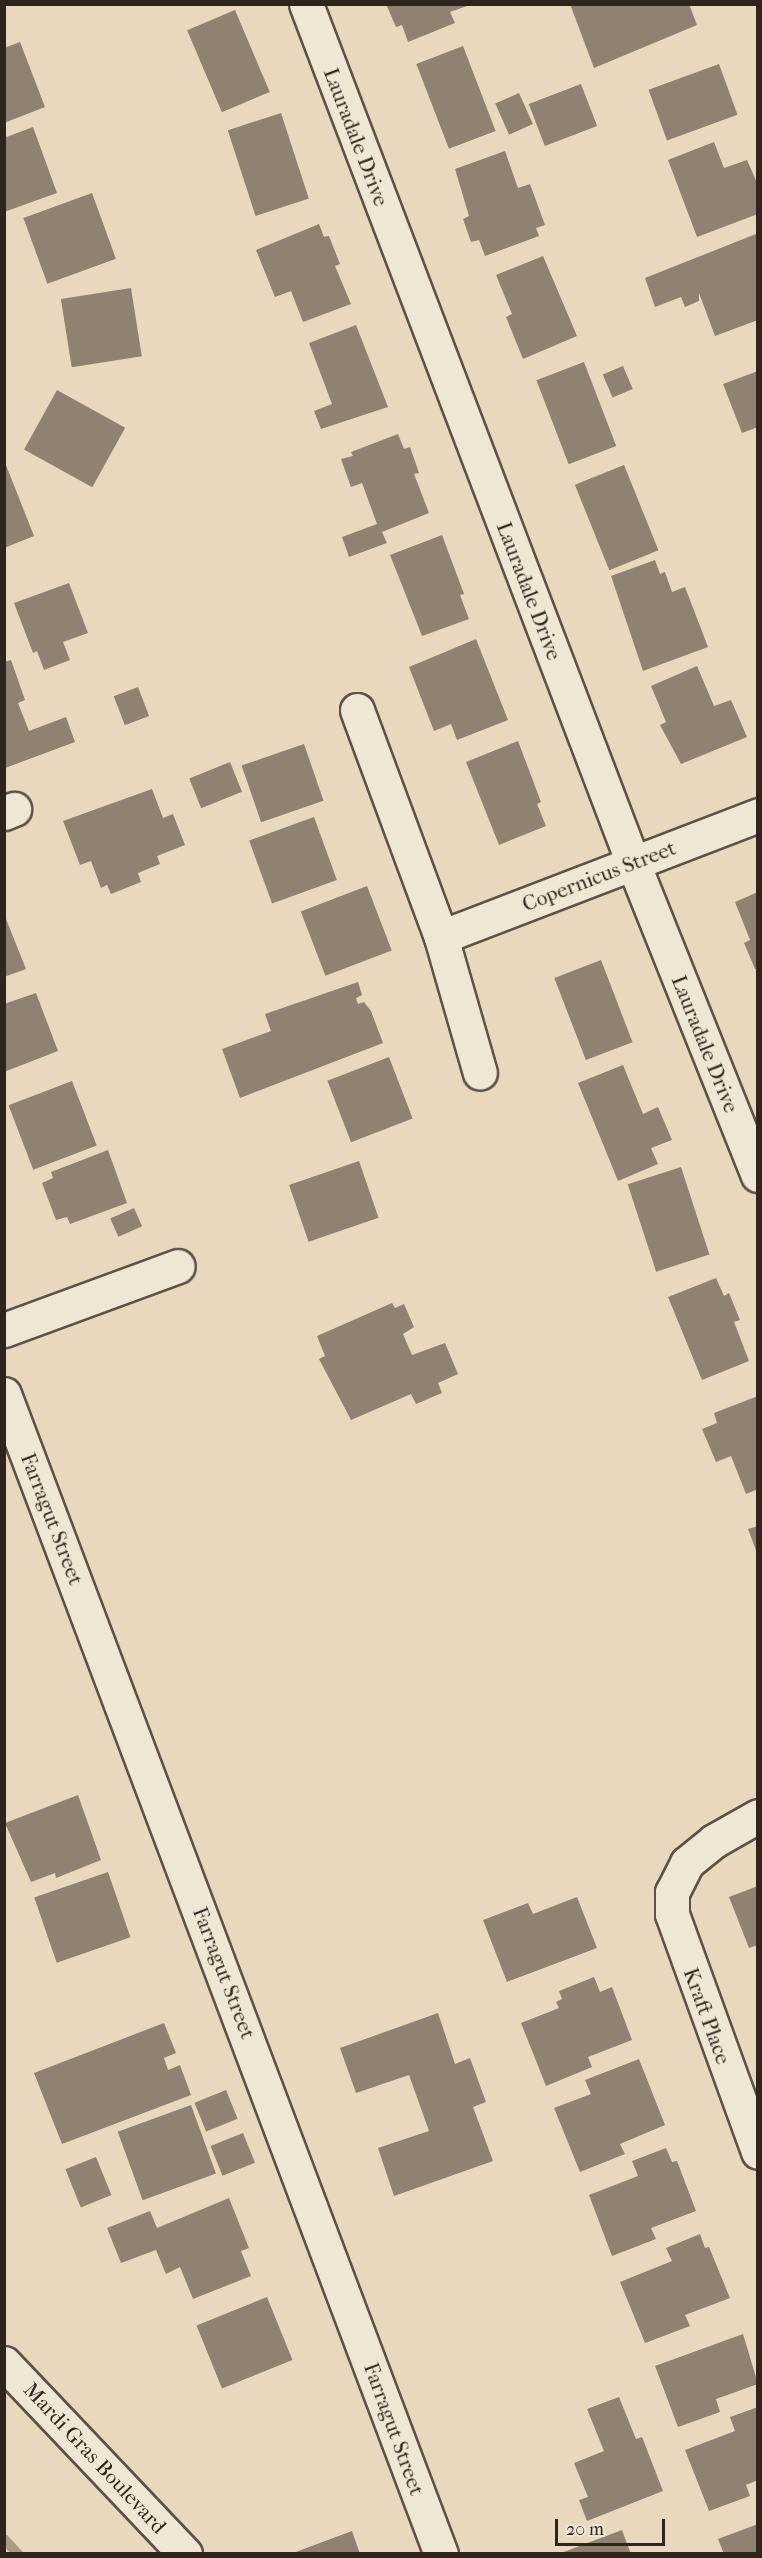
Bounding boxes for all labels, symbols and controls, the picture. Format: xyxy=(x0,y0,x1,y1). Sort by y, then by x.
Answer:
street label: Lauradale Drive xyxy=(318,64,394,210)
street label: Lauradale Drive xyxy=(491,518,567,664)
street label: Copernicus Street xyxy=(519,835,679,917)
street label: Lauradale Drive xyxy=(666,972,744,1116)
street label: Farragut Street xyxy=(15,1449,89,1589)
street label: Farragut Street xyxy=(187,1903,261,2043)
street label: Kraft Place xyxy=(678,1964,736,2068)
street label: Farragut Street xyxy=(358,2359,430,2499)
street label: Mardi Gras Boulevard xyxy=(18,2377,172,2539)
scale bar xyxy=(558,2507,668,2545)
text: 20 m xyxy=(566,2519,604,2540)

